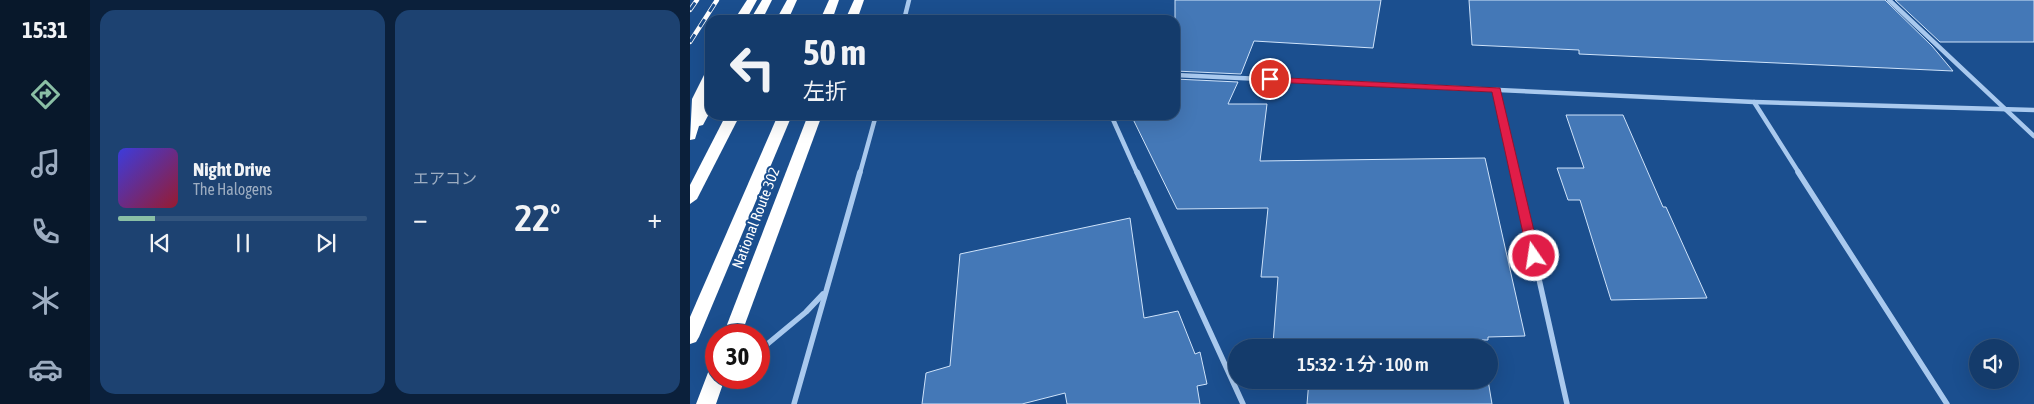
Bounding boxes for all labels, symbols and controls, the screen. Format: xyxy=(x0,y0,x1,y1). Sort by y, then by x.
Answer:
text: 15:31 xyxy=(22,17,68,43)
text: 50 m xyxy=(803,32,866,72)
icon: left xyxy=(720,35,785,100)
pin xyxy=(1249,58,1291,100)
icon: arrive xyxy=(1256,65,1284,93)
icon: directions xyxy=(28,77,63,112)
text: 左折 xyxy=(803,78,847,104)
icon: music xyxy=(28,146,63,181)
text: Night Drive xyxy=(193,158,271,180)
street label: National Route 302 xyxy=(728,165,783,271)
text: エアコン xyxy=(413,169,477,187)
text: The Halogens xyxy=(193,180,273,198)
text: 22° xyxy=(514,196,561,239)
text: − xyxy=(413,202,428,234)
text: + xyxy=(647,202,662,234)
icon: phone xyxy=(28,214,63,249)
icon: previous xyxy=(146,229,174,257)
icon: pause xyxy=(229,229,257,257)
icon: next xyxy=(312,229,340,257)
position arrow xyxy=(1507,229,1559,281)
icon: climate xyxy=(28,283,63,318)
speed limit sign: 30 xyxy=(705,324,770,389)
map controls xyxy=(1969,339,2019,389)
button: sound xyxy=(1969,339,2019,389)
icon: car xyxy=(28,352,63,387)
text: 15:32 · 1 分 · 100 m xyxy=(1297,353,1429,375)

